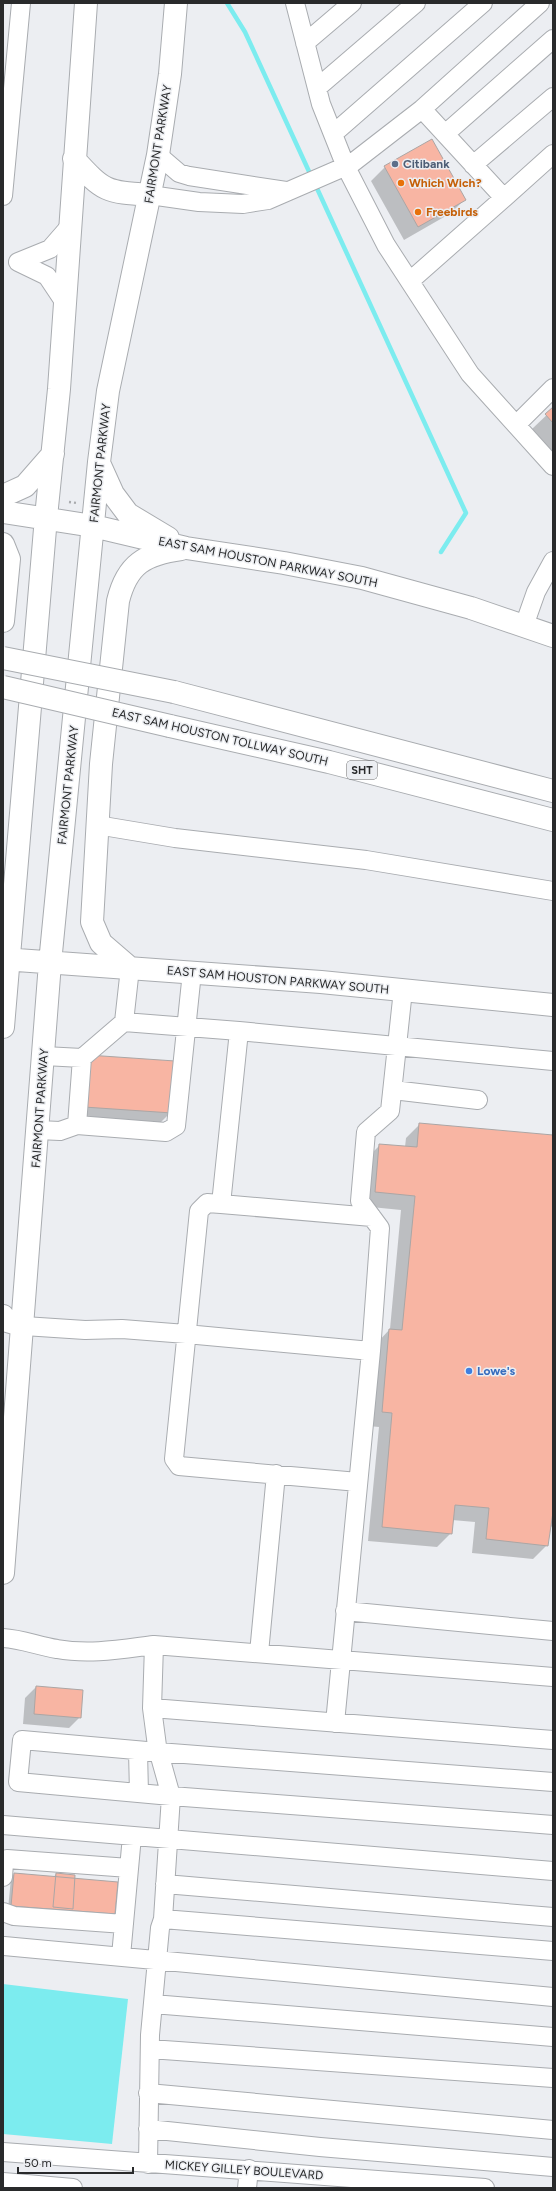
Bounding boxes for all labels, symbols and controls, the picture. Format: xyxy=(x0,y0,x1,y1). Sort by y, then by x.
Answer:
street label: FAIRMONT PARKWAY xyxy=(142,83,174,204)
place label: Citibank xyxy=(403,157,450,171)
marker: Citibank xyxy=(390,159,400,169)
place label: Which Wich? xyxy=(409,176,482,190)
marker: Which Wich? xyxy=(396,178,406,188)
place label: Freebirds xyxy=(426,205,478,219)
marker: Freebirds xyxy=(413,207,423,217)
street label: FAIRMONT PARKWAY xyxy=(87,402,113,523)
street label: EAST SAM HOUSTON PARKWAY SOUTH xyxy=(157,534,379,590)
street label: EAST SAM HOUSTON TOLLWAY SOUTH xyxy=(110,705,330,769)
street label: FAIRMONT PARKWAY xyxy=(55,724,81,845)
road number: SHT xyxy=(347,761,377,779)
street label: EAST SAM HOUSTON PARKWAY SOUTH xyxy=(166,963,390,997)
street label: FAIRMONT PARKWAY xyxy=(29,1047,51,1168)
place label: Lowe's xyxy=(477,1364,516,1378)
marker: Lowe's xyxy=(464,1366,474,1376)
scale bar xyxy=(18,2149,133,2175)
text: 50 m xyxy=(24,2156,52,2170)
street label: MICKEY GILLEY BOULEVARD xyxy=(164,2157,324,2183)

